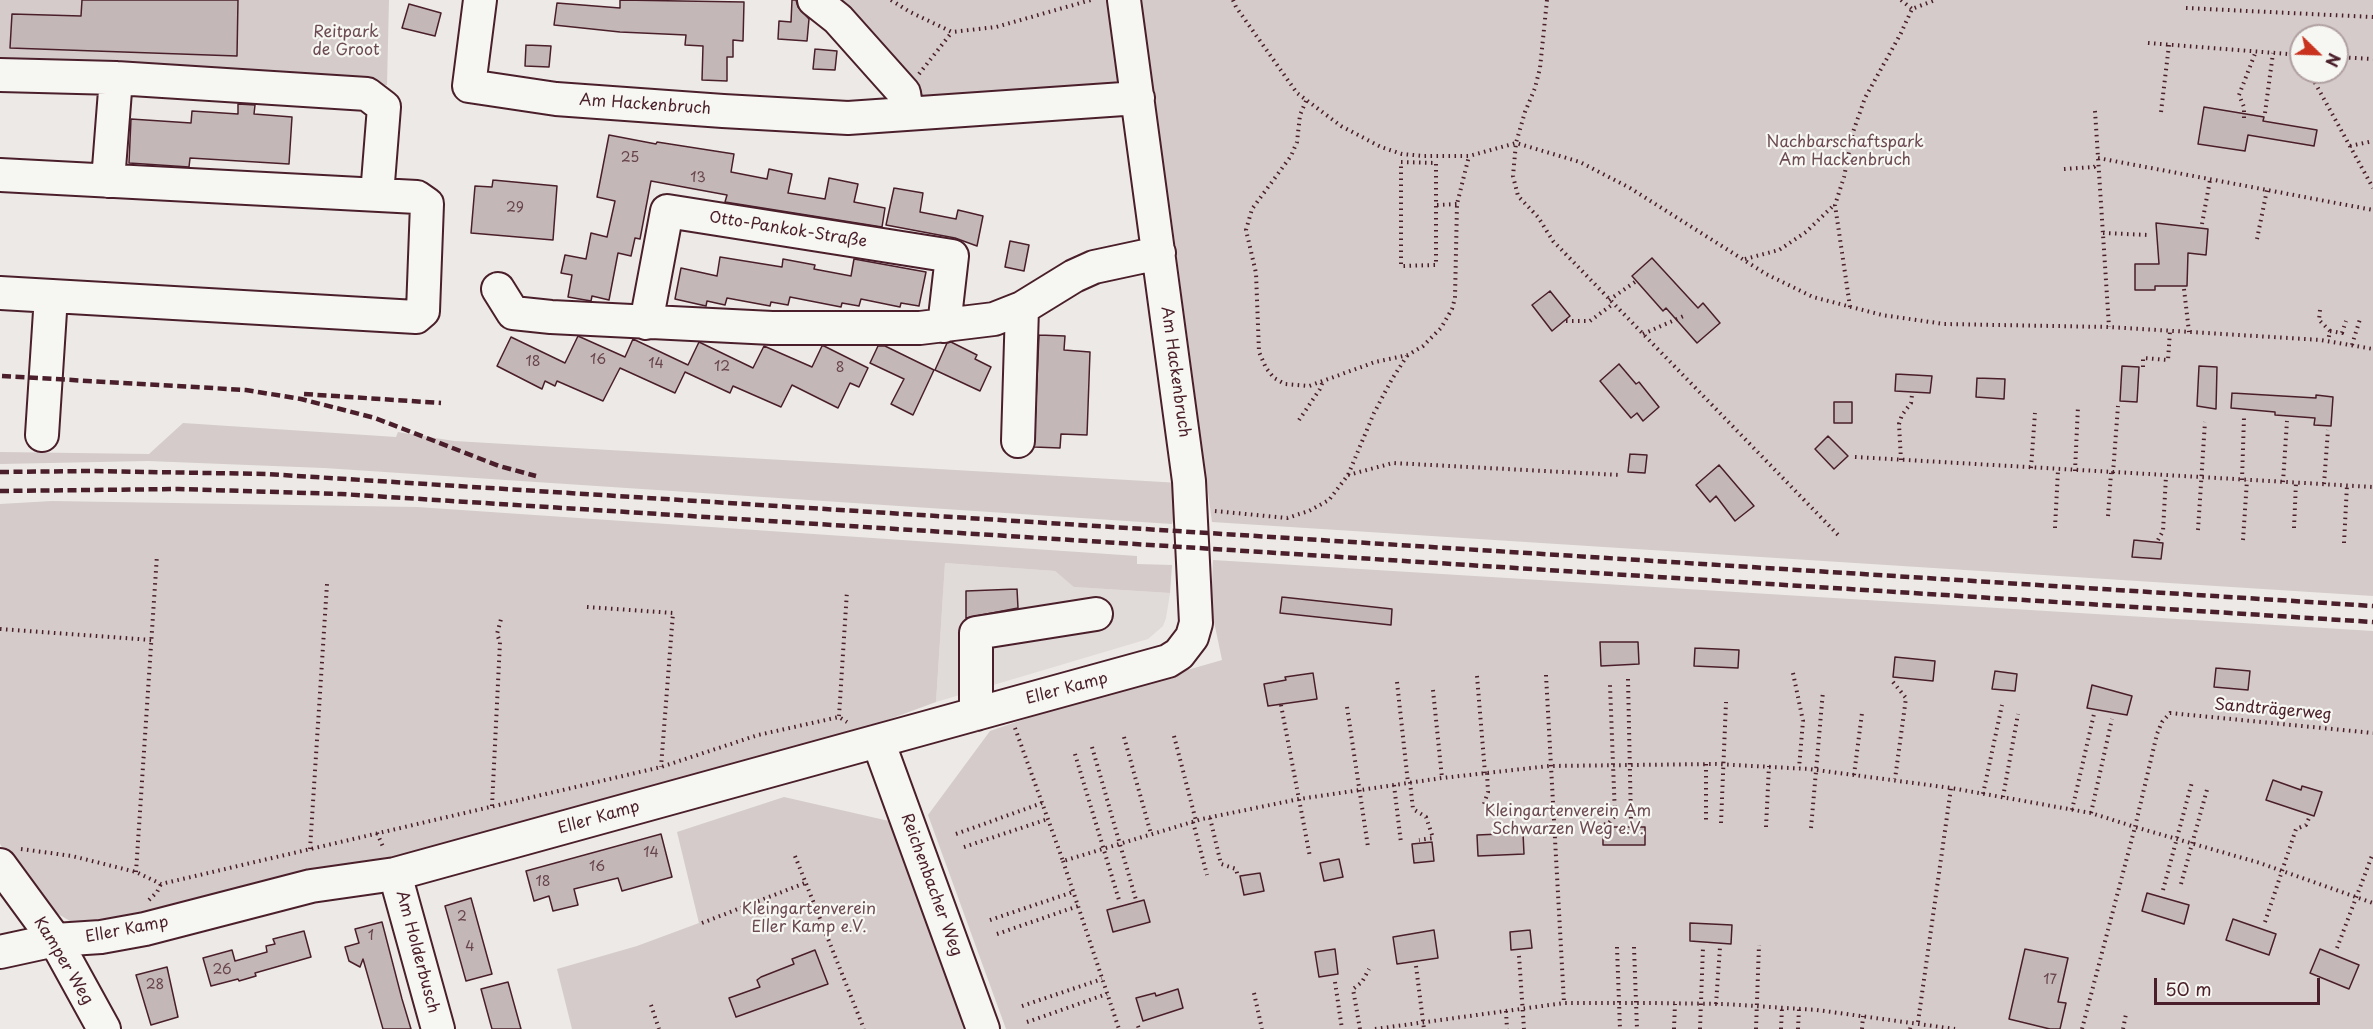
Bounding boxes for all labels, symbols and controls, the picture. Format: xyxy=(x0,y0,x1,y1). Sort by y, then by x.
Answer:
park label: Reitpark de Groot xyxy=(312,23,380,61)
north arrow xyxy=(2289,24,2349,84)
text: N xyxy=(2320,50,2347,71)
street label: Am Hackenbruch xyxy=(579,91,711,119)
park label: Nachbarschaftspark Am Hackenbruch xyxy=(1766,133,1924,171)
house number: 25 xyxy=(621,150,639,166)
house number: 13 xyxy=(690,170,706,186)
house number: 29 xyxy=(506,200,524,216)
street label: Otto-Pankok-Straße xyxy=(708,208,868,252)
street label: Am Hackenbruch xyxy=(1156,305,1194,439)
house number: 16 xyxy=(590,352,606,368)
house number: 18 xyxy=(525,354,541,370)
house number: 14 xyxy=(648,356,664,372)
house number: 12 xyxy=(714,359,730,375)
house number: 8 xyxy=(836,360,844,376)
street label: Eller Kamp xyxy=(1024,669,1110,709)
street label: Sandträgerweg xyxy=(2213,695,2333,725)
street label: Eller Kamp xyxy=(556,797,642,839)
park label: Kleingartenverein Am Schwarzen Weg e.V. xyxy=(1485,802,1651,840)
street label: Reichenbacher Weg xyxy=(896,811,966,959)
house number: 14 xyxy=(643,845,659,861)
house number: 16 xyxy=(589,859,605,875)
house number: 18 xyxy=(535,874,551,890)
street label: Am Holderbusch xyxy=(391,889,443,1015)
park label: Kleingartenverein Eller Kamp e.V. xyxy=(742,900,876,938)
house number: 2 xyxy=(457,909,467,925)
street label: Eller Kamp xyxy=(84,913,170,947)
street label: Kamper Weg xyxy=(29,914,97,1008)
house number: 1 xyxy=(368,928,374,944)
house number: 4 xyxy=(465,939,475,955)
house number: 26 xyxy=(212,962,232,978)
scale bar xyxy=(2157,966,2324,1004)
house number: 17 xyxy=(2043,972,2057,988)
text: 50 m xyxy=(2165,975,2212,1002)
house number: 28 xyxy=(146,977,164,993)

